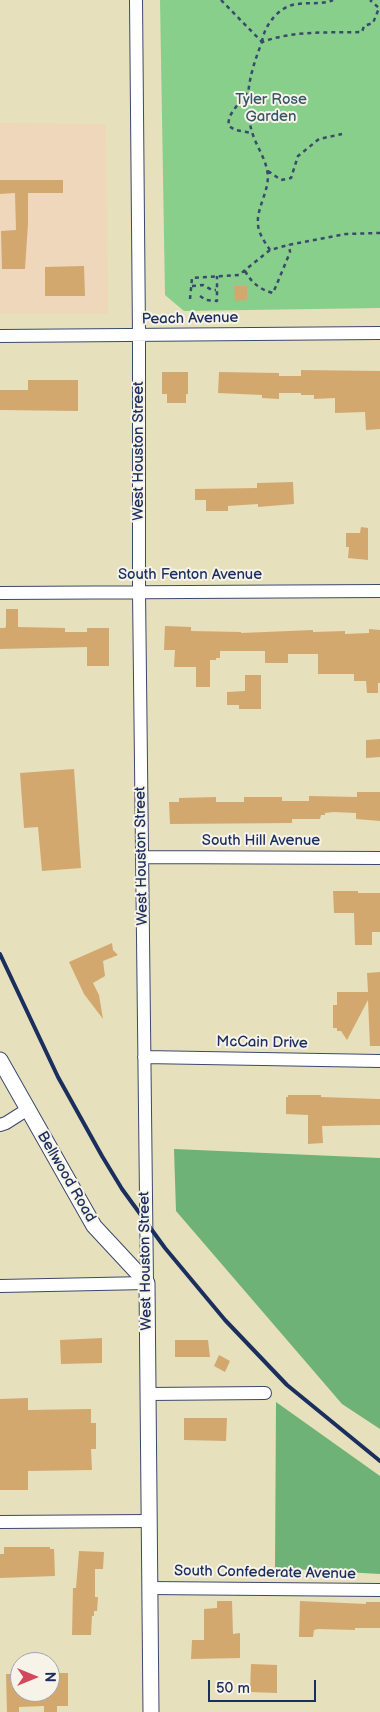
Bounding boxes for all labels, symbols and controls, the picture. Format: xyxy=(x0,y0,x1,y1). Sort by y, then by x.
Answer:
park label: Tyler Rose Garden xyxy=(235,91,307,126)
street label: Peach Avenue xyxy=(141,309,239,329)
street label: West Houston Street xyxy=(130,381,148,521)
street label: South Fenton Avenue xyxy=(118,566,262,584)
street label: West Houston Street xyxy=(132,786,152,926)
street label: South Hill Avenue xyxy=(202,832,320,850)
street label: McCain Drive xyxy=(216,1033,308,1053)
street label: Bellwood Road xyxy=(33,1128,99,1226)
street label: West Houston Street xyxy=(136,1191,156,1331)
street label: South Confederate Avenue xyxy=(174,1562,356,1584)
north arrow xyxy=(10,1652,60,1702)
scale bar xyxy=(210,1670,318,1702)
text: N xyxy=(41,1672,58,1682)
text: 50 m xyxy=(216,1679,250,1698)

